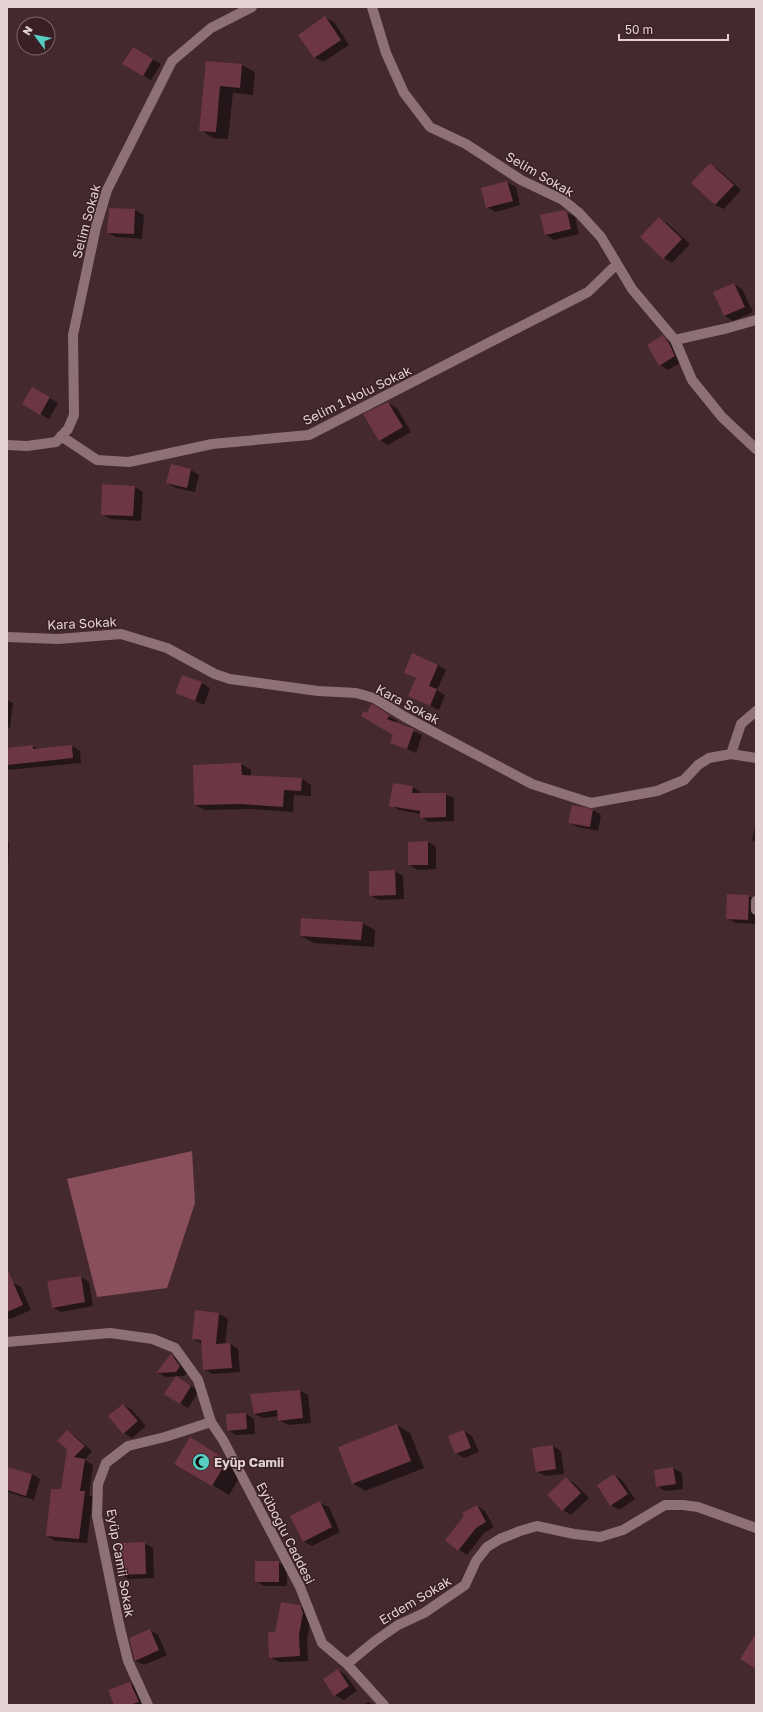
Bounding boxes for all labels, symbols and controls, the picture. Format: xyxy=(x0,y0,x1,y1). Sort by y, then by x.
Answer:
north arrow xyxy=(16,16,56,56)
scale bar xyxy=(619,16,728,42)
text: 50 m xyxy=(625,22,653,37)
text: N xyxy=(19,23,35,37)
street label: Selim Sokak xyxy=(503,148,578,200)
street label: Selim Sokak xyxy=(68,181,104,260)
street label: Selim 1 Nolu Sokak xyxy=(300,361,414,428)
street label: Kara Sokak xyxy=(47,613,118,633)
street label: Kara Sokak xyxy=(373,681,443,728)
mosque icon: Eyüp Camii xyxy=(191,1452,211,1472)
place label: Eyüp Camii xyxy=(214,1454,284,1470)
street label: Eyüboğlu Caddesi xyxy=(253,1479,319,1587)
street label: Eyüp Camii Sokak xyxy=(104,1507,139,1619)
street label: Erdem Sokak xyxy=(376,1572,454,1628)

